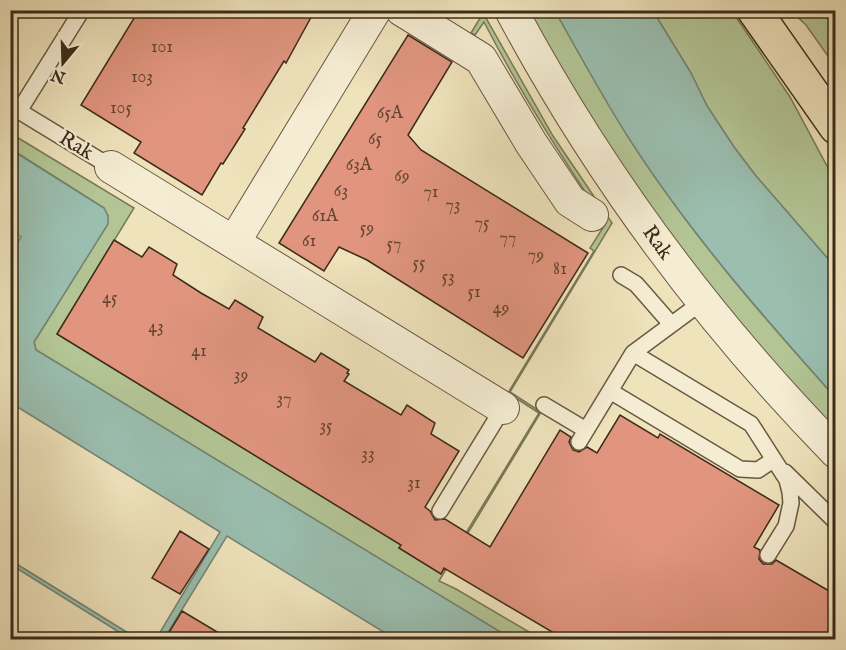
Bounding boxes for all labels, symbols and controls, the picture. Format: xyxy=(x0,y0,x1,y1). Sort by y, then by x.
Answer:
north arrow xyxy=(33,33,93,93)
house number: 101 xyxy=(151,36,173,59)
text: N xyxy=(49,64,70,87)
house number: 103 xyxy=(131,66,153,89)
house number: 105 xyxy=(110,97,132,120)
house number: 65A xyxy=(377,102,404,125)
street label: Rak xyxy=(54,125,99,167)
house number: 65 xyxy=(368,128,383,151)
house number: 63A xyxy=(346,154,373,177)
house number: 69 xyxy=(394,165,410,188)
house number: 63 xyxy=(334,180,348,203)
house number: 71 xyxy=(423,181,439,204)
house number: 73 xyxy=(445,194,461,217)
house number: 61A xyxy=(312,205,339,228)
house number: 75 xyxy=(475,212,490,235)
house number: 59 xyxy=(360,217,374,240)
street label: Rak xyxy=(635,220,679,266)
house number: 77 xyxy=(500,227,516,250)
house number: 61 xyxy=(302,230,316,253)
house number: 57 xyxy=(387,233,401,256)
house number: 79 xyxy=(528,244,544,267)
house number: 55 xyxy=(412,252,426,275)
house number: 81 xyxy=(553,258,567,281)
house number: 53 xyxy=(441,266,455,289)
house number: 51 xyxy=(467,281,481,304)
house number: 45 xyxy=(102,287,118,310)
house number: 49 xyxy=(493,297,509,320)
house number: 43 xyxy=(148,316,164,339)
house number: 41 xyxy=(191,340,207,363)
house number: 39 xyxy=(234,364,248,387)
house number: 37 xyxy=(276,388,292,411)
house number: 35 xyxy=(319,415,333,438)
house number: 33 xyxy=(361,443,375,466)
house number: 31 xyxy=(407,472,421,495)

